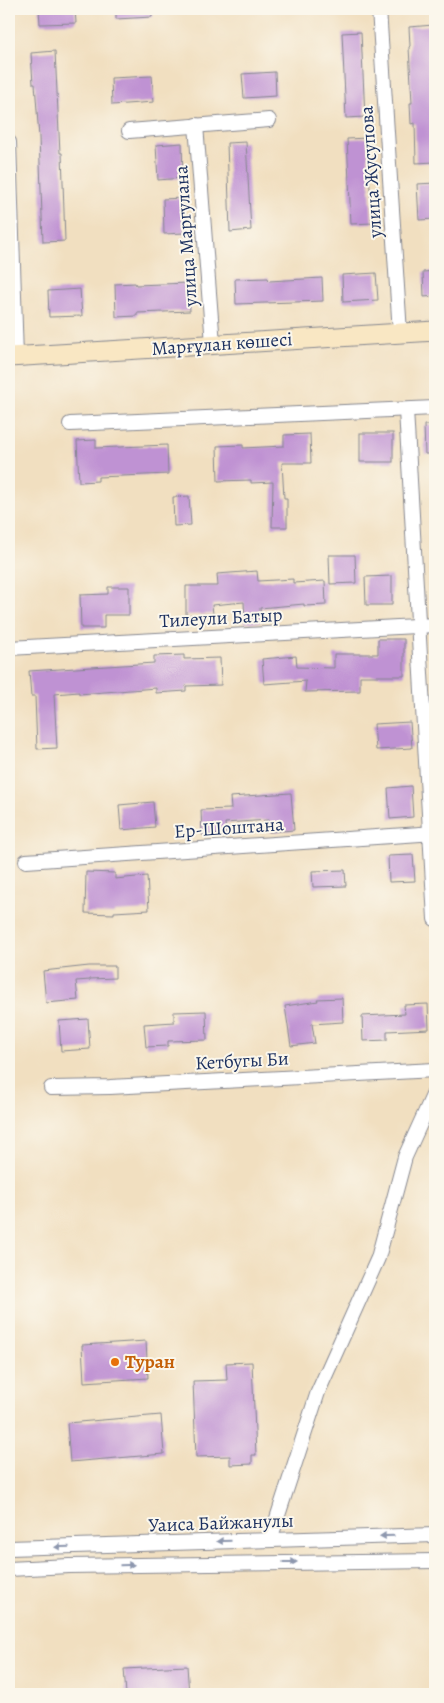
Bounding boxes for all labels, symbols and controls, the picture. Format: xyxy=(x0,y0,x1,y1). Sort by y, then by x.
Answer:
street label: улица Жусупова xyxy=(353,105,389,240)
street label: улица Маргулана xyxy=(168,164,204,308)
street label: Марғұлан көшесі xyxy=(151,326,293,362)
street label: Тилеули Батыр xyxy=(159,602,283,634)
street label: Ер-Шоштана xyxy=(173,811,285,845)
street label: Кетбугы Би xyxy=(195,1046,289,1076)
place label: Туран xyxy=(125,1349,175,1375)
marker: Туран xyxy=(109,1356,121,1368)
street label: Уаиса Байжанулы xyxy=(148,1507,294,1539)
one-way arrow xyxy=(378,1532,394,1540)
one-way arrow xyxy=(216,1538,232,1546)
one-way arrow xyxy=(53,1543,69,1551)
one-way arrow xyxy=(282,1558,298,1566)
one-way arrow xyxy=(120,1560,136,1568)

